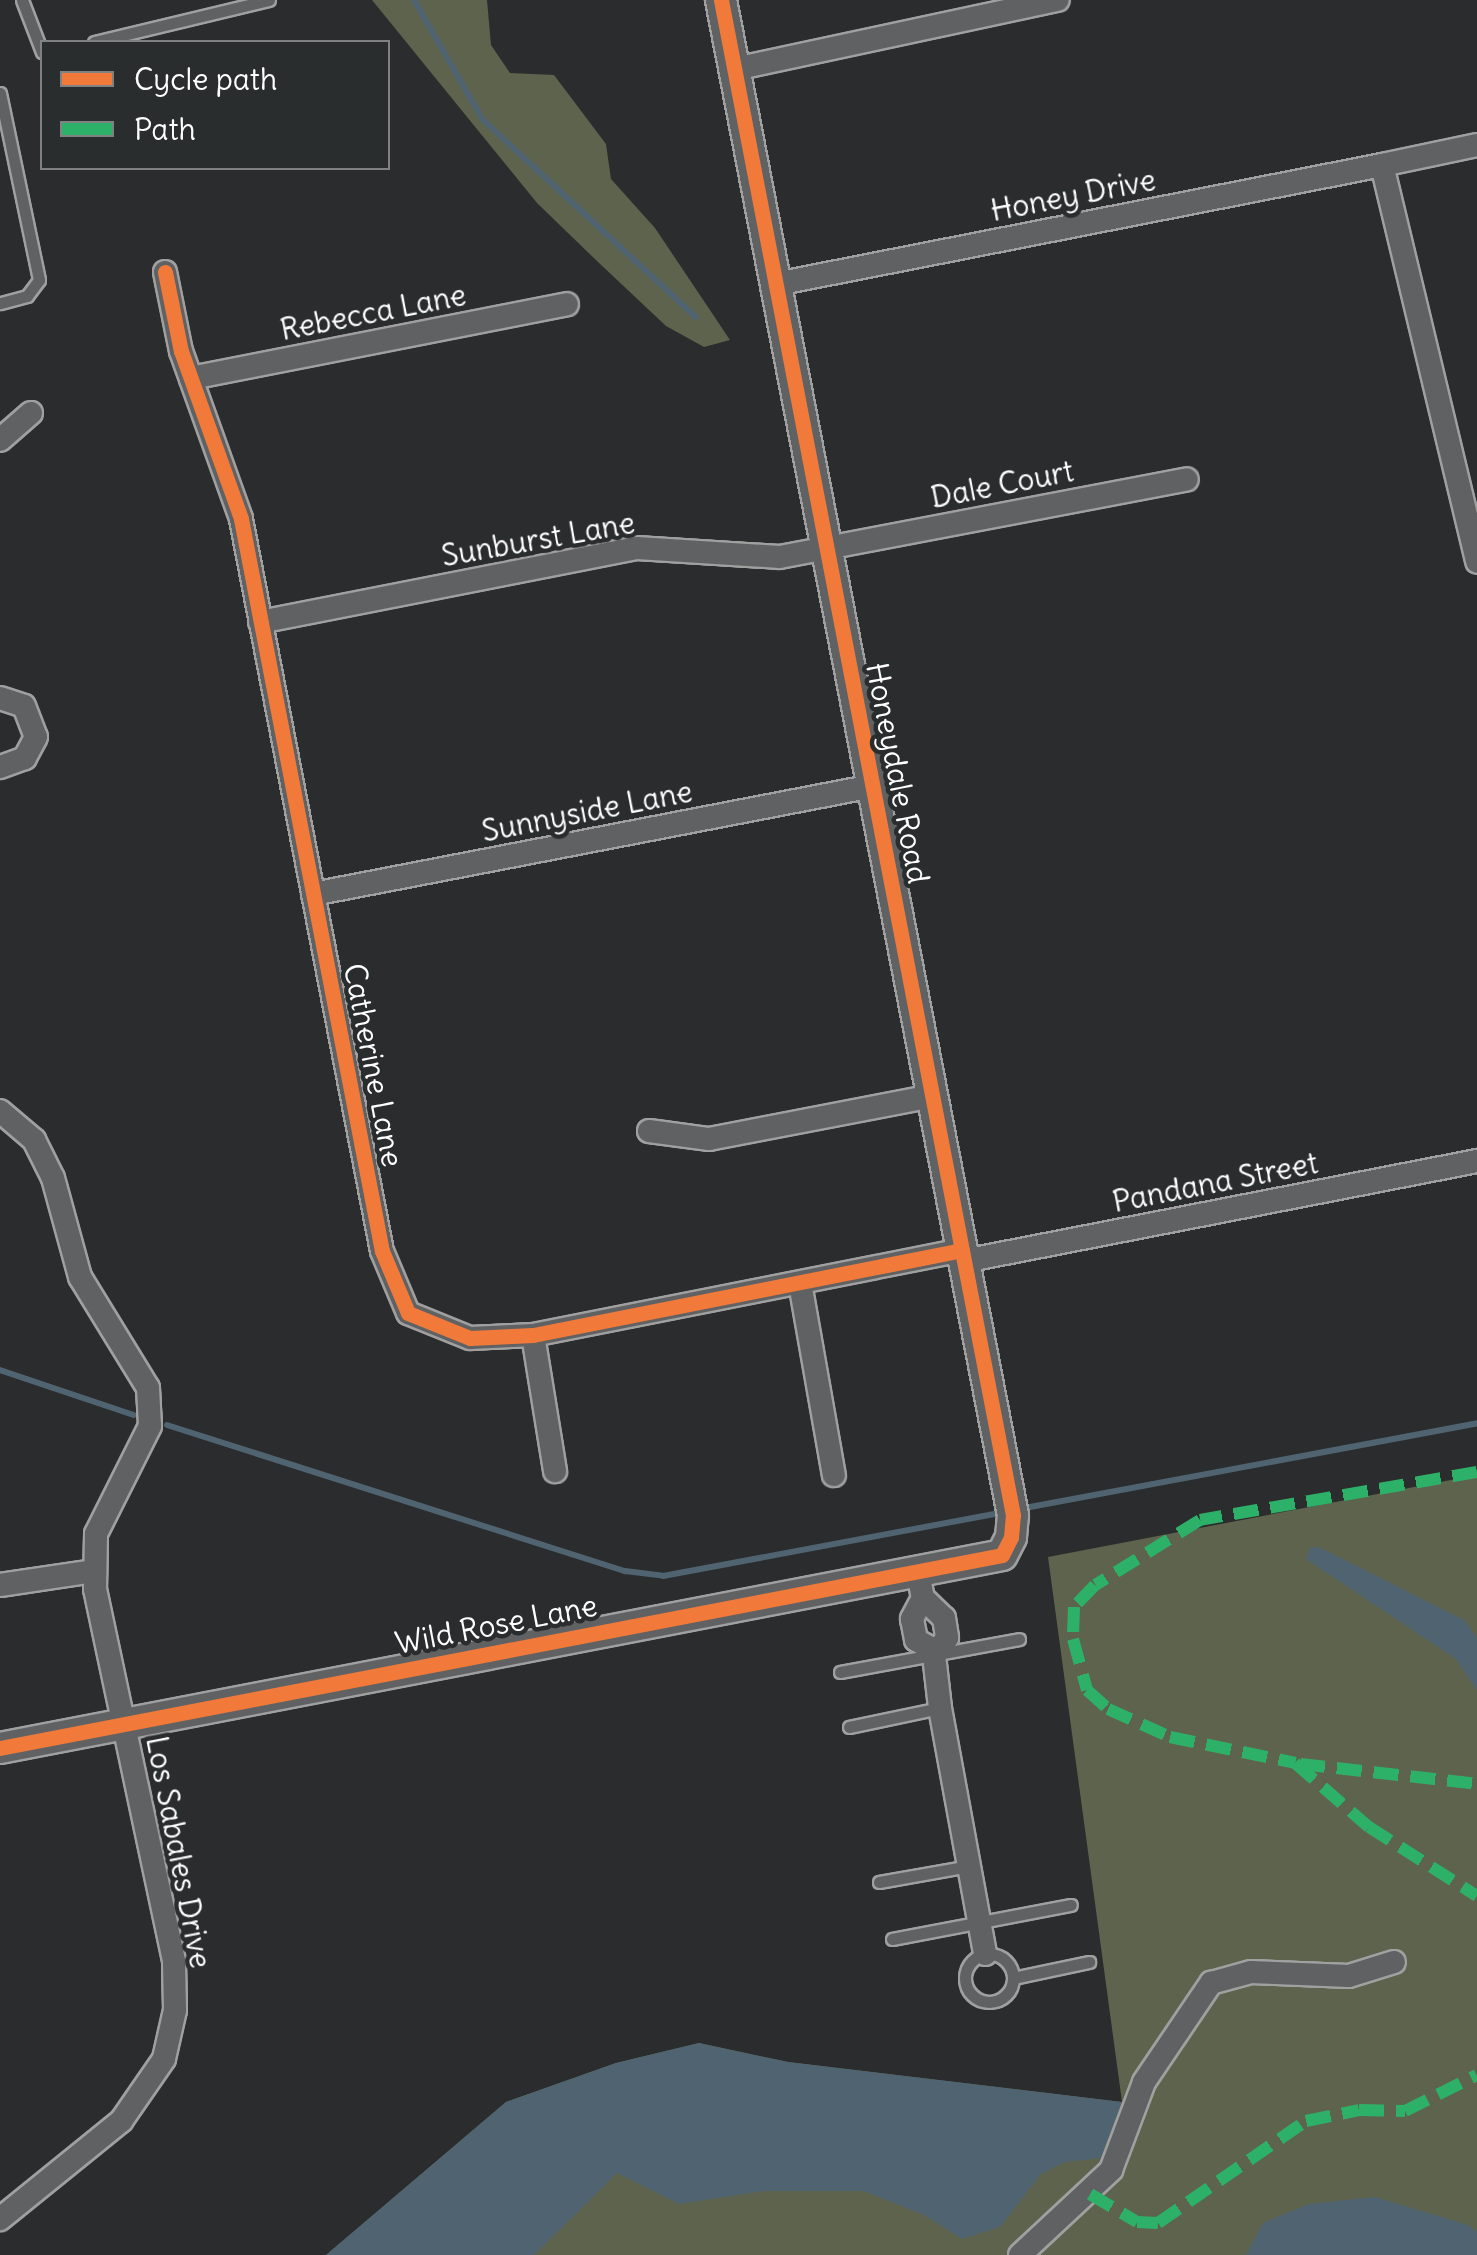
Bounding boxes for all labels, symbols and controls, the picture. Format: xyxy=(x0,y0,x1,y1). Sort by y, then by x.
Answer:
legend xyxy=(40,40,390,170)
text: Cycle path xyxy=(134,60,277,98)
text: Path xyxy=(134,110,196,148)
street label: Honey Drive xyxy=(988,161,1158,229)
street label: Rebecca Lane xyxy=(277,276,469,348)
street label: Dale Court xyxy=(928,453,1076,515)
street label: Sunburst Lane xyxy=(439,504,637,574)
street label: Honeydale Road xyxy=(859,660,937,886)
street label: Sunnyside Lane xyxy=(479,773,695,849)
street label: Catherine Lane xyxy=(337,960,411,1170)
street label: Pandana Street xyxy=(1109,1144,1321,1220)
street label: Wild Rose Lane xyxy=(392,1587,600,1661)
street label: Los Sabales Drive xyxy=(139,1733,219,1971)

